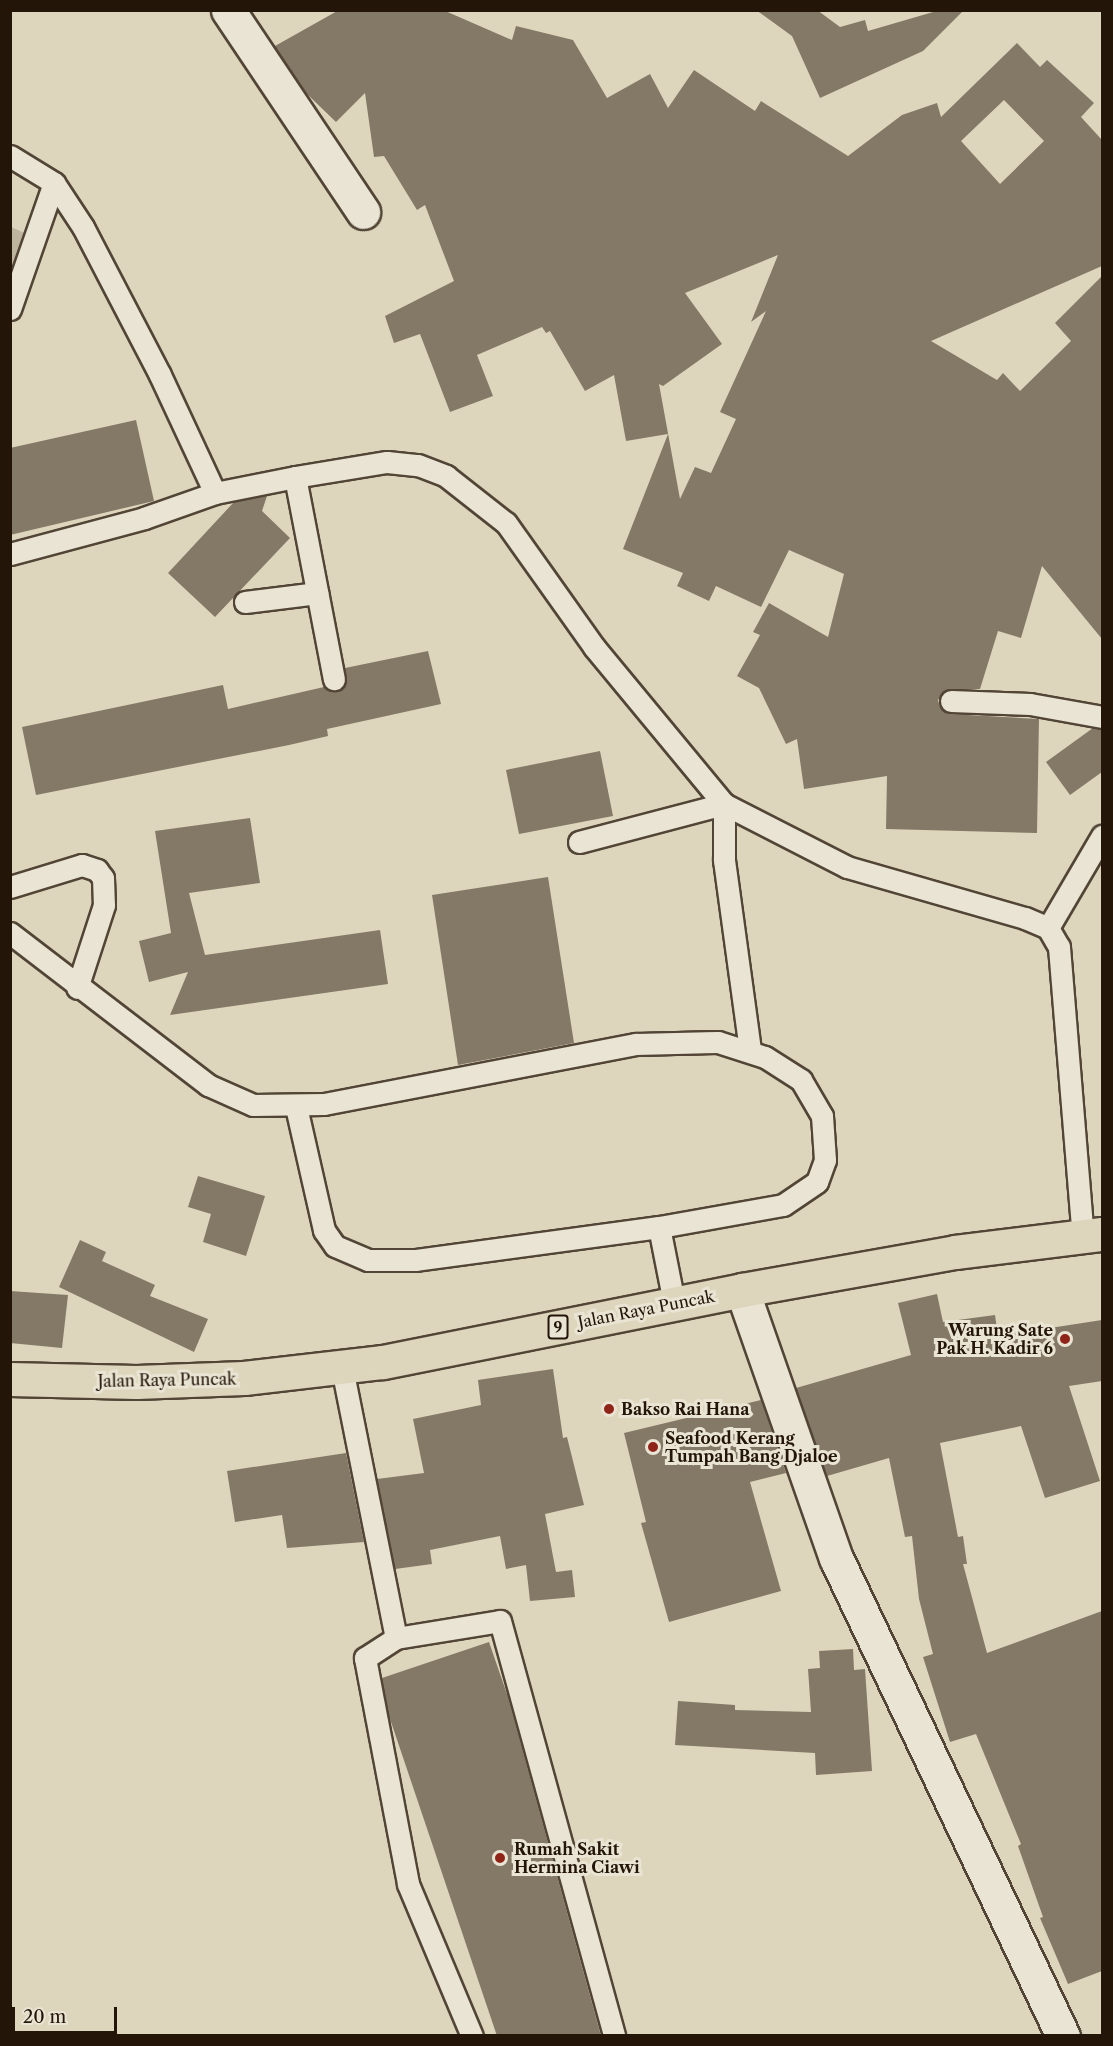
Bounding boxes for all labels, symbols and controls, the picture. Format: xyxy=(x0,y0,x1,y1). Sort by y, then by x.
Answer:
street label: Jalan Raya Puncak xyxy=(576,1286,716,1332)
road number: 9 xyxy=(548,1315,568,1339)
place label: Warung Sate Pak H. Kadir 6 xyxy=(936,1320,1053,1358)
marker: Warung Sate Pak H. Kadir 6 xyxy=(1058,1332,1072,1346)
street label: Jalan Raya Puncak xyxy=(97,1369,237,1391)
place label: Bakso Rai Hana xyxy=(621,1399,750,1419)
marker: Bakso Rai Hana xyxy=(602,1402,616,1416)
place label: Seafood Kerang Tumpah Bang Djaloe xyxy=(665,1428,838,1466)
marker: Seafood Kerang Tumpah Bang Djaloe xyxy=(646,1440,660,1454)
place label: Rumah Sakit Hermina Ciawi xyxy=(514,1839,640,1877)
marker: Rumah Sakit Hermina Ciawi xyxy=(491,1849,509,1867)
scale bar xyxy=(15,1995,120,2033)
text: 20 m xyxy=(23,2006,66,2028)

